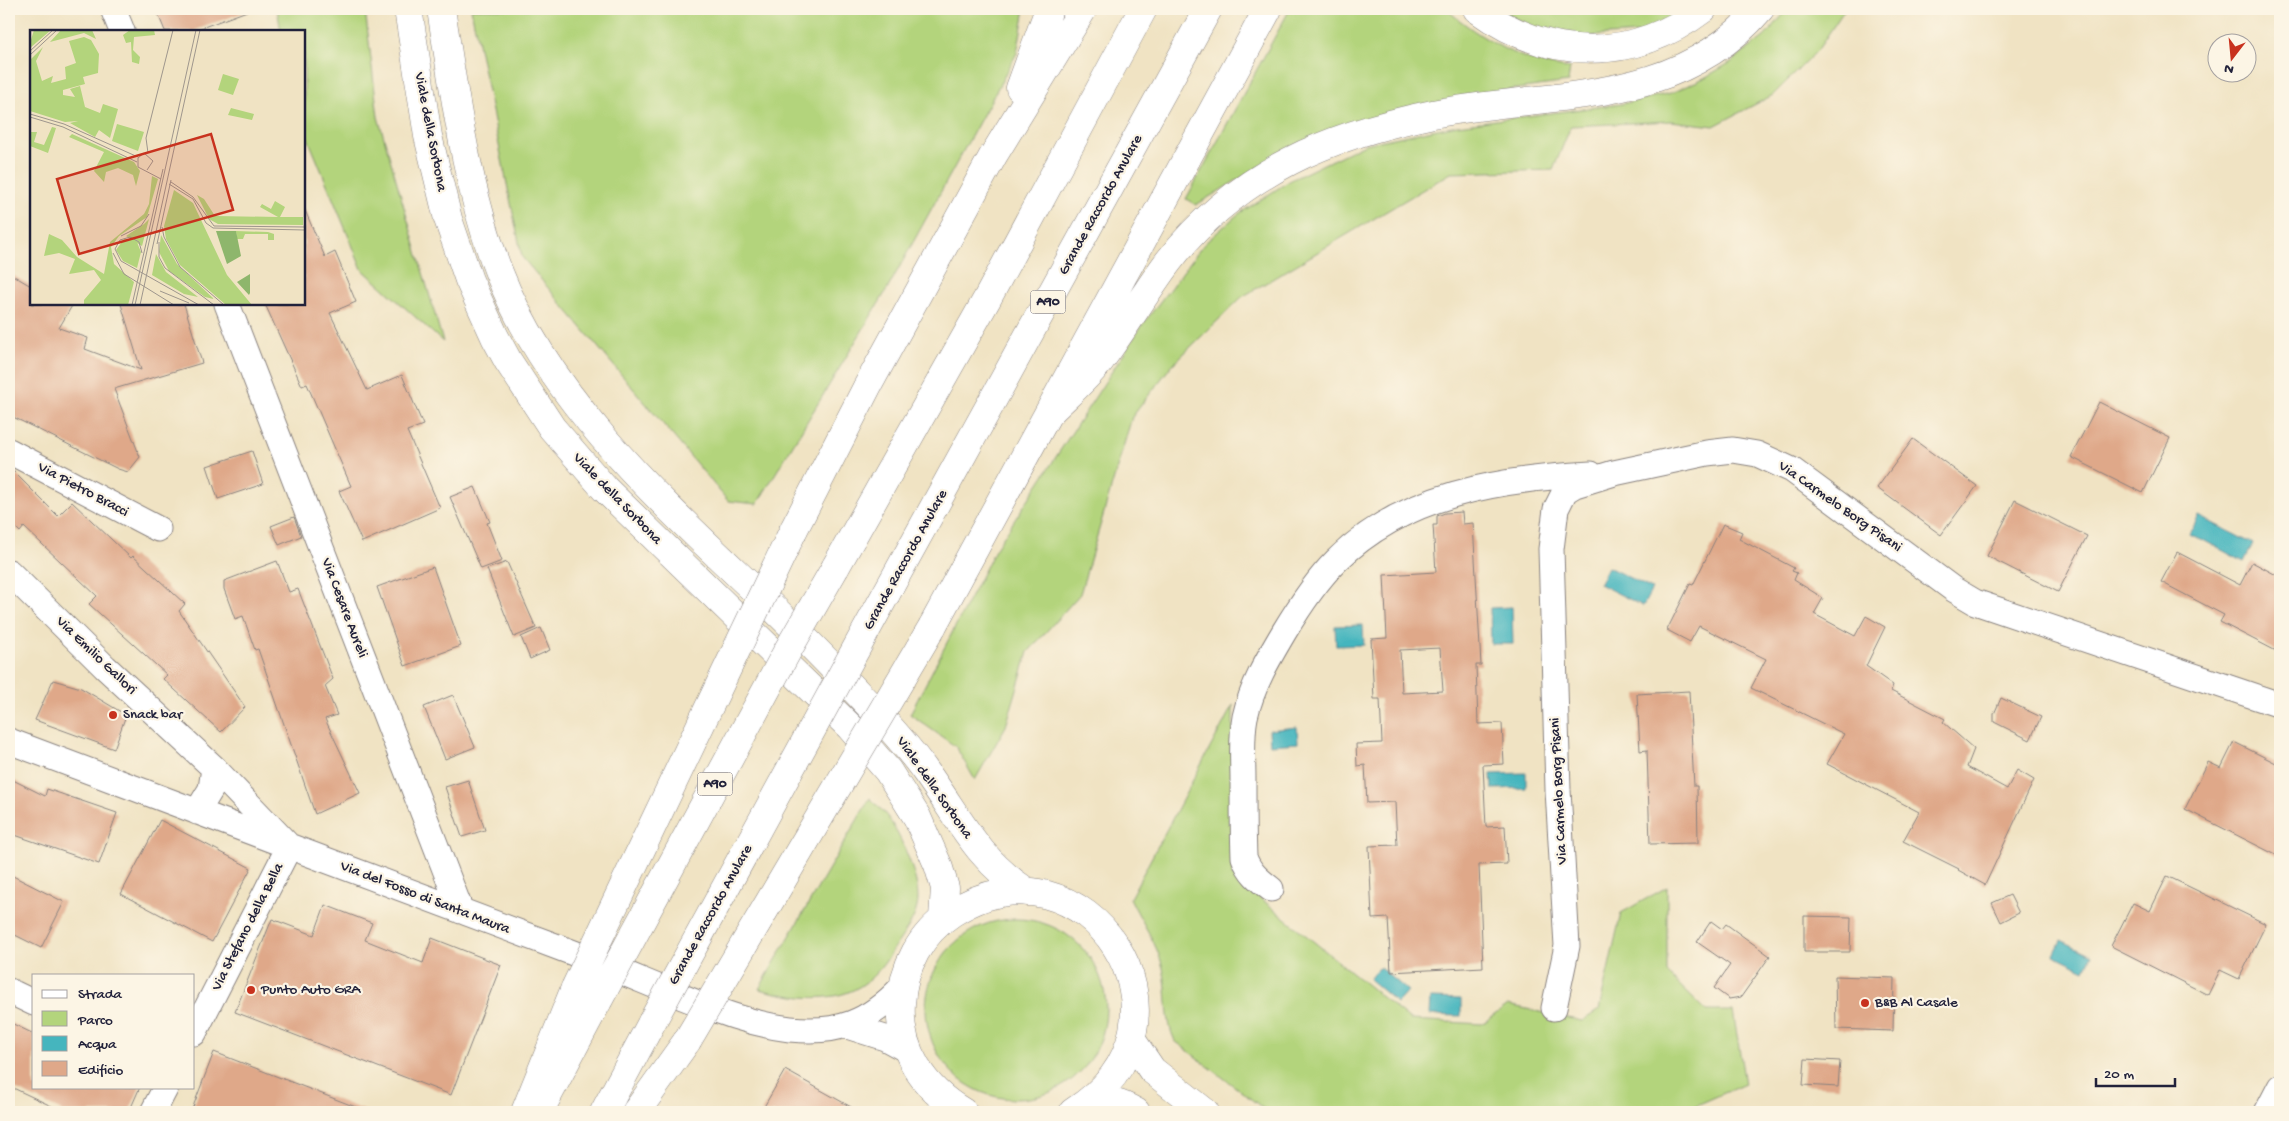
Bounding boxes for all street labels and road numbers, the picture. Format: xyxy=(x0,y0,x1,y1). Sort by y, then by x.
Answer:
street label: Viale della Sorbona xyxy=(409,70,450,194)
street label: Grande Raccordo Anulare xyxy=(1055,131,1147,278)
road number: A90 xyxy=(1030,290,1066,314)
street label: Viale della Sorbona xyxy=(568,449,666,549)
street label: Via Carmelo Borg Pisani xyxy=(1774,457,1905,556)
street label: Via Pietro Bracci xyxy=(34,458,131,521)
street label: Grande Raccordo Anulare xyxy=(860,486,952,633)
street label: Via Cesare Aureli xyxy=(316,555,371,660)
street label: Via Emilio Gallori xyxy=(51,612,140,699)
street label: Via Carmelo Borg Pisani xyxy=(1546,717,1572,866)
street label: Viale della Sorbona xyxy=(891,733,976,843)
road number: A90 xyxy=(698,772,732,796)
street label: Grande Raccordo Anulare xyxy=(665,841,757,988)
street label: Via del Fosso di Santa Maura xyxy=(337,857,513,939)
street label: Via Stefano della Bella xyxy=(208,859,288,995)

